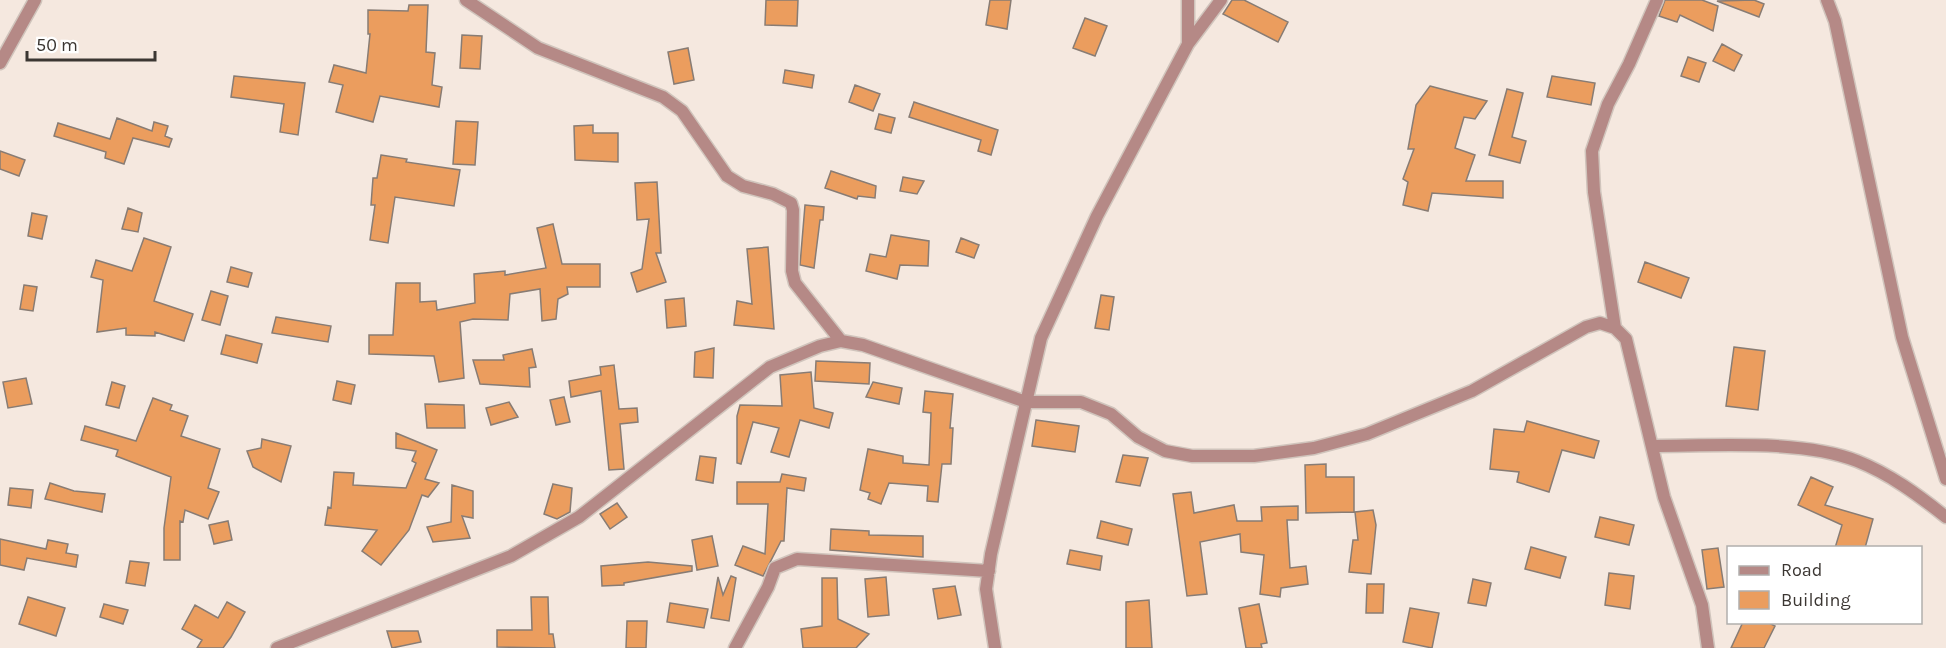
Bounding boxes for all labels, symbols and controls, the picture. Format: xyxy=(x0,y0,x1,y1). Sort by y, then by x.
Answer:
scale bar xyxy=(27,24,154,62)
text: 50 m xyxy=(36,34,78,56)
legend xyxy=(1727,546,1922,624)
text: Road xyxy=(1781,559,1822,581)
text: Building xyxy=(1781,589,1851,611)

